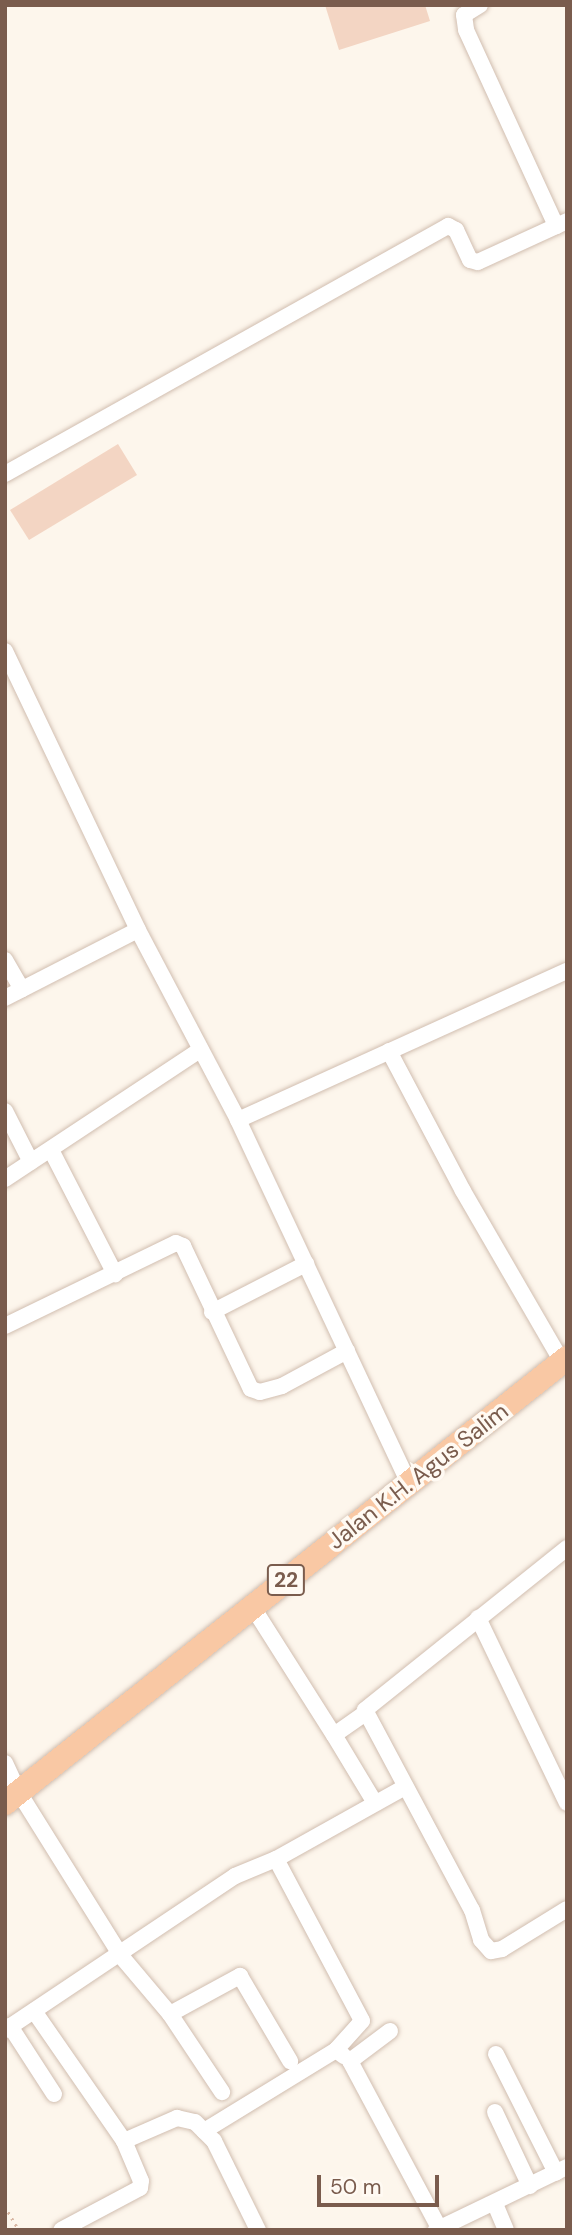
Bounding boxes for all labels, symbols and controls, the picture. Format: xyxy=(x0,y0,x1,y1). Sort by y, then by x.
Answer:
street label: Jalan K.H. Agus Salim xyxy=(322,1397,514,1555)
road number: 22 xyxy=(267,1562,305,1598)
scale bar xyxy=(320,2162,442,2206)
text: 50 m xyxy=(330,2173,381,2201)

